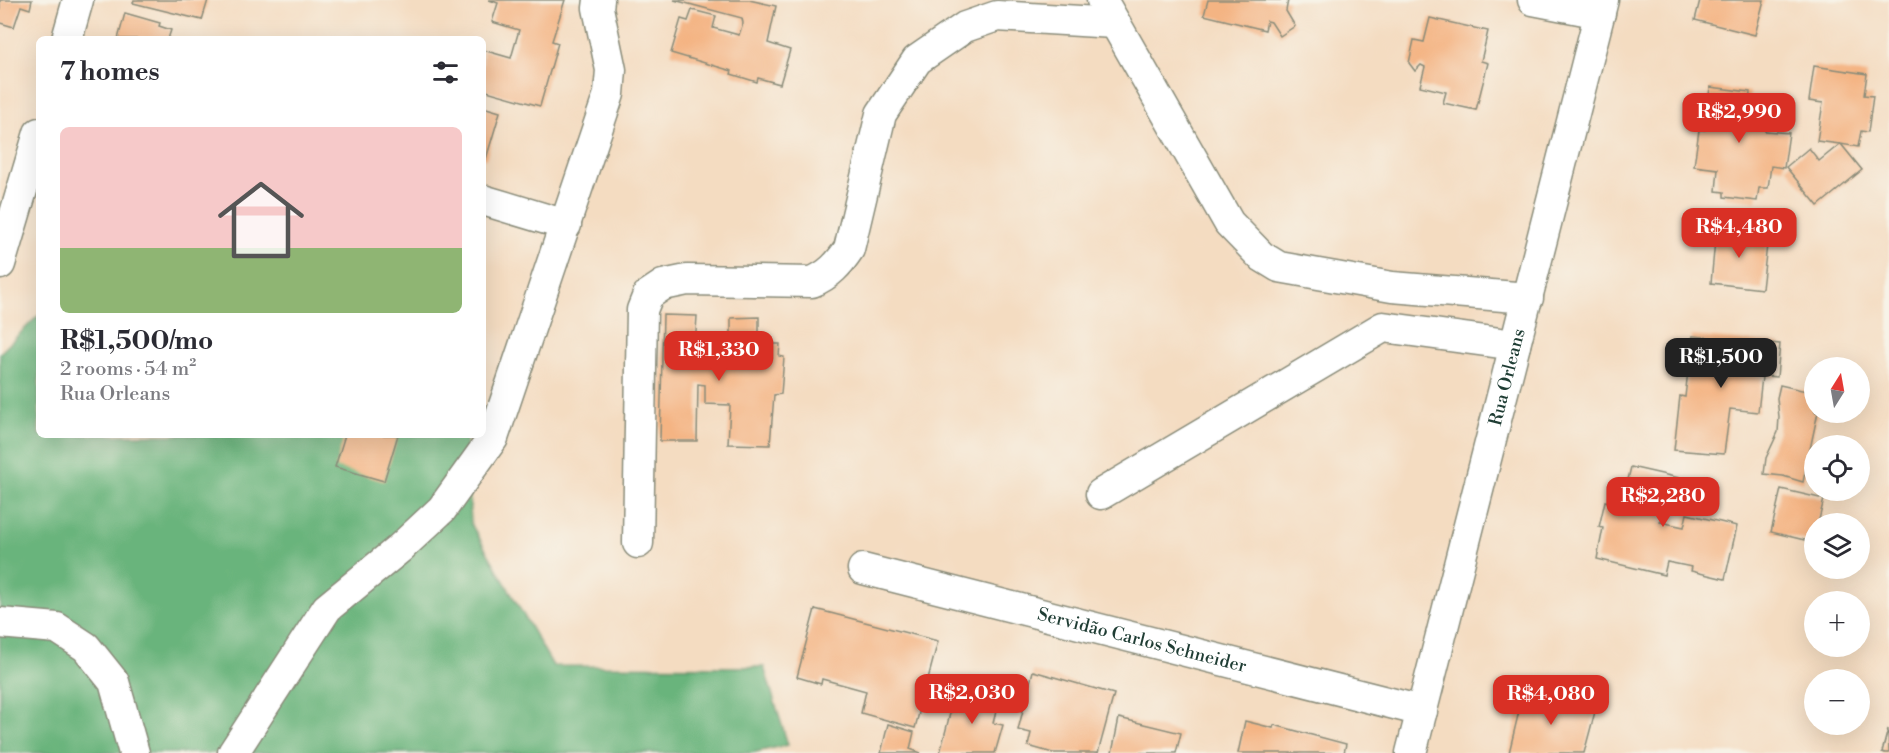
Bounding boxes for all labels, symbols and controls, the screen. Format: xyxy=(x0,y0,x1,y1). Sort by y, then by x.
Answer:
text: 7 homes xyxy=(60,56,160,88)
icon: filters xyxy=(429,56,462,89)
pin: R$2,990 xyxy=(1684,93,1794,144)
text: R$2,990 xyxy=(1696,100,1782,125)
icon: home xyxy=(207,166,315,274)
pin: R$4,480 xyxy=(1684,208,1794,259)
text: R$4,480 xyxy=(1696,215,1782,240)
text: R$1,500/mo xyxy=(60,325,213,357)
street label: Rua Orleans xyxy=(1483,326,1530,428)
pin: R$1,330 xyxy=(664,331,774,382)
text: R$1,330 xyxy=(678,338,760,363)
pin: R$1,500 xyxy=(1666,338,1776,389)
text: R$1,500 xyxy=(1679,345,1763,370)
text: 2 rooms · 54 m² xyxy=(60,357,196,382)
north arrow xyxy=(1804,357,1870,423)
map controls xyxy=(1804,357,1870,735)
text: Rua Orleans xyxy=(60,382,170,407)
button: locate xyxy=(1804,435,1870,501)
pin: R$2,280 xyxy=(1608,477,1718,528)
text: R$2,280 xyxy=(1620,484,1706,509)
button: layers xyxy=(1804,513,1870,579)
button: + xyxy=(1804,591,1870,657)
street label: Servidão Carlos Schneider xyxy=(1035,602,1249,678)
button: − xyxy=(1804,669,1870,735)
pin: R$2,030 xyxy=(917,674,1027,725)
pin: R$4,080 xyxy=(1496,675,1606,726)
text: R$2,030 xyxy=(929,681,1015,706)
text: R$4,080 xyxy=(1507,682,1595,707)

